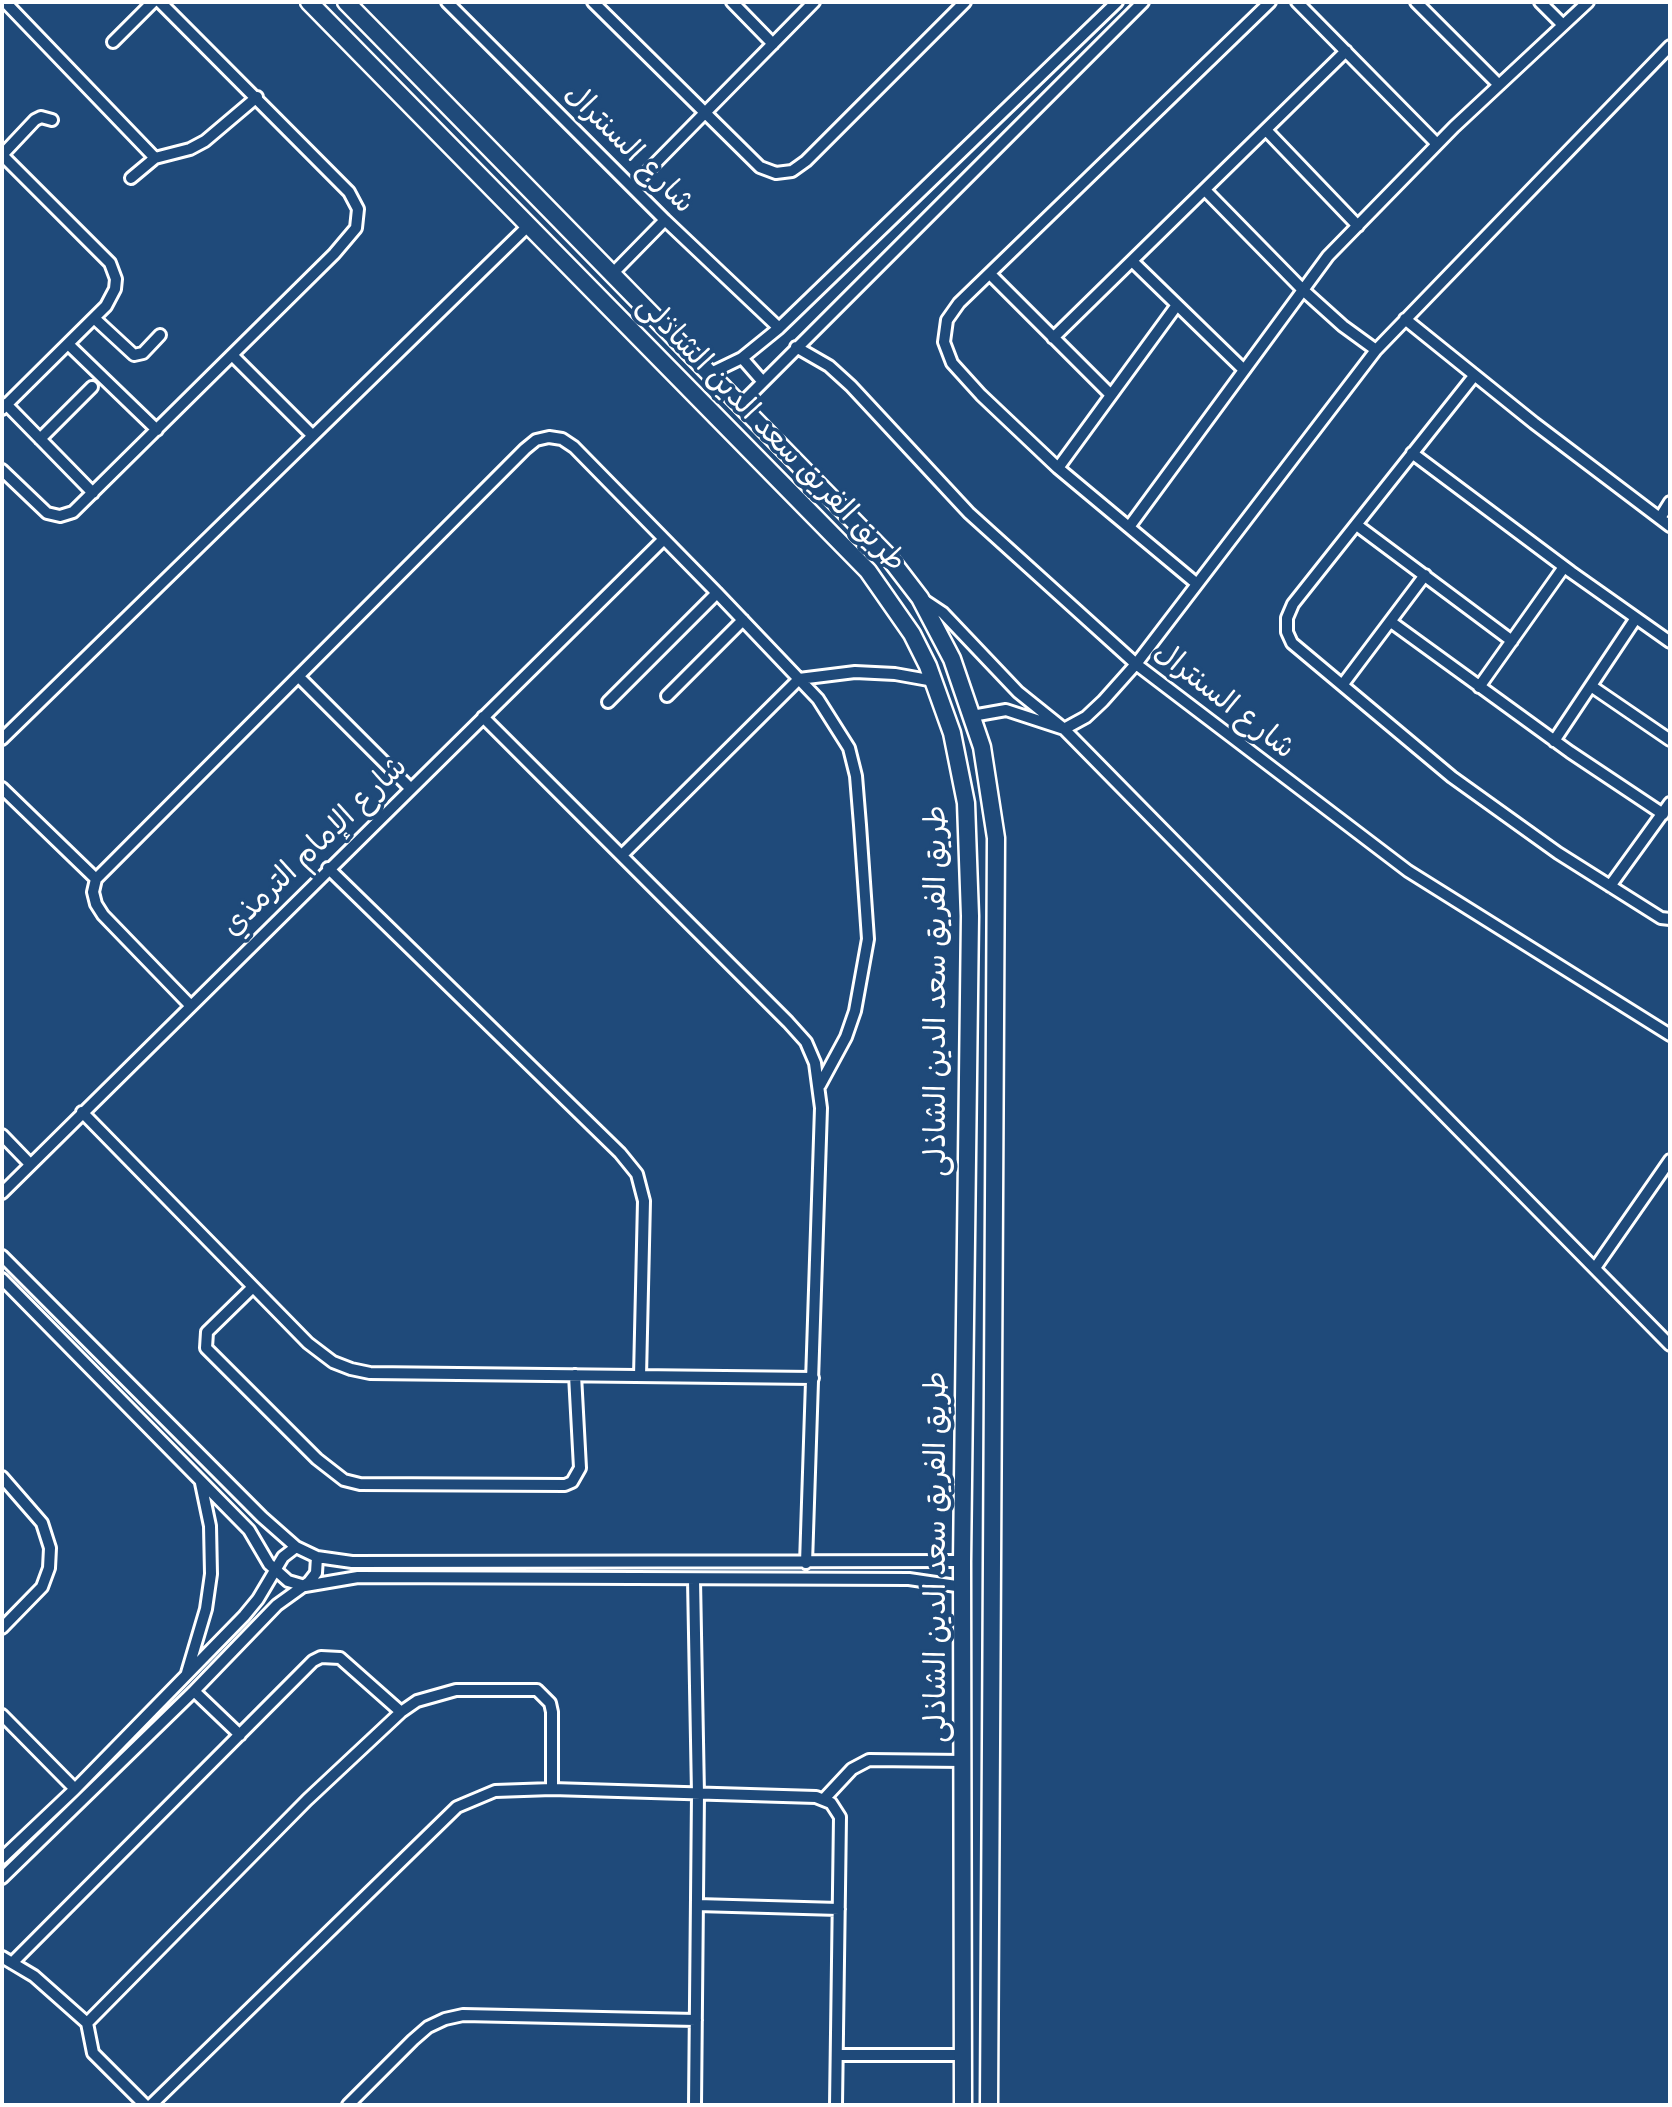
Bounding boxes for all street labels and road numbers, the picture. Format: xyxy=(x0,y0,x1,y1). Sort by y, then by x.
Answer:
street label: شارع السنترال xyxy=(556,76,702,222)
street label: طريق الفريق سعد الدين الشاذلى xyxy=(629,288,913,580)
street label: شارع السنترال xyxy=(1146,635,1302,767)
street label: شارع الإمام الترمذي xyxy=(215,749,415,945)
street label: طريق الفريق سعد الدين الشاذلى xyxy=(919,805,955,1177)
street label: طريق الفريق سعد الدين الشاذلى xyxy=(919,1371,955,1743)

